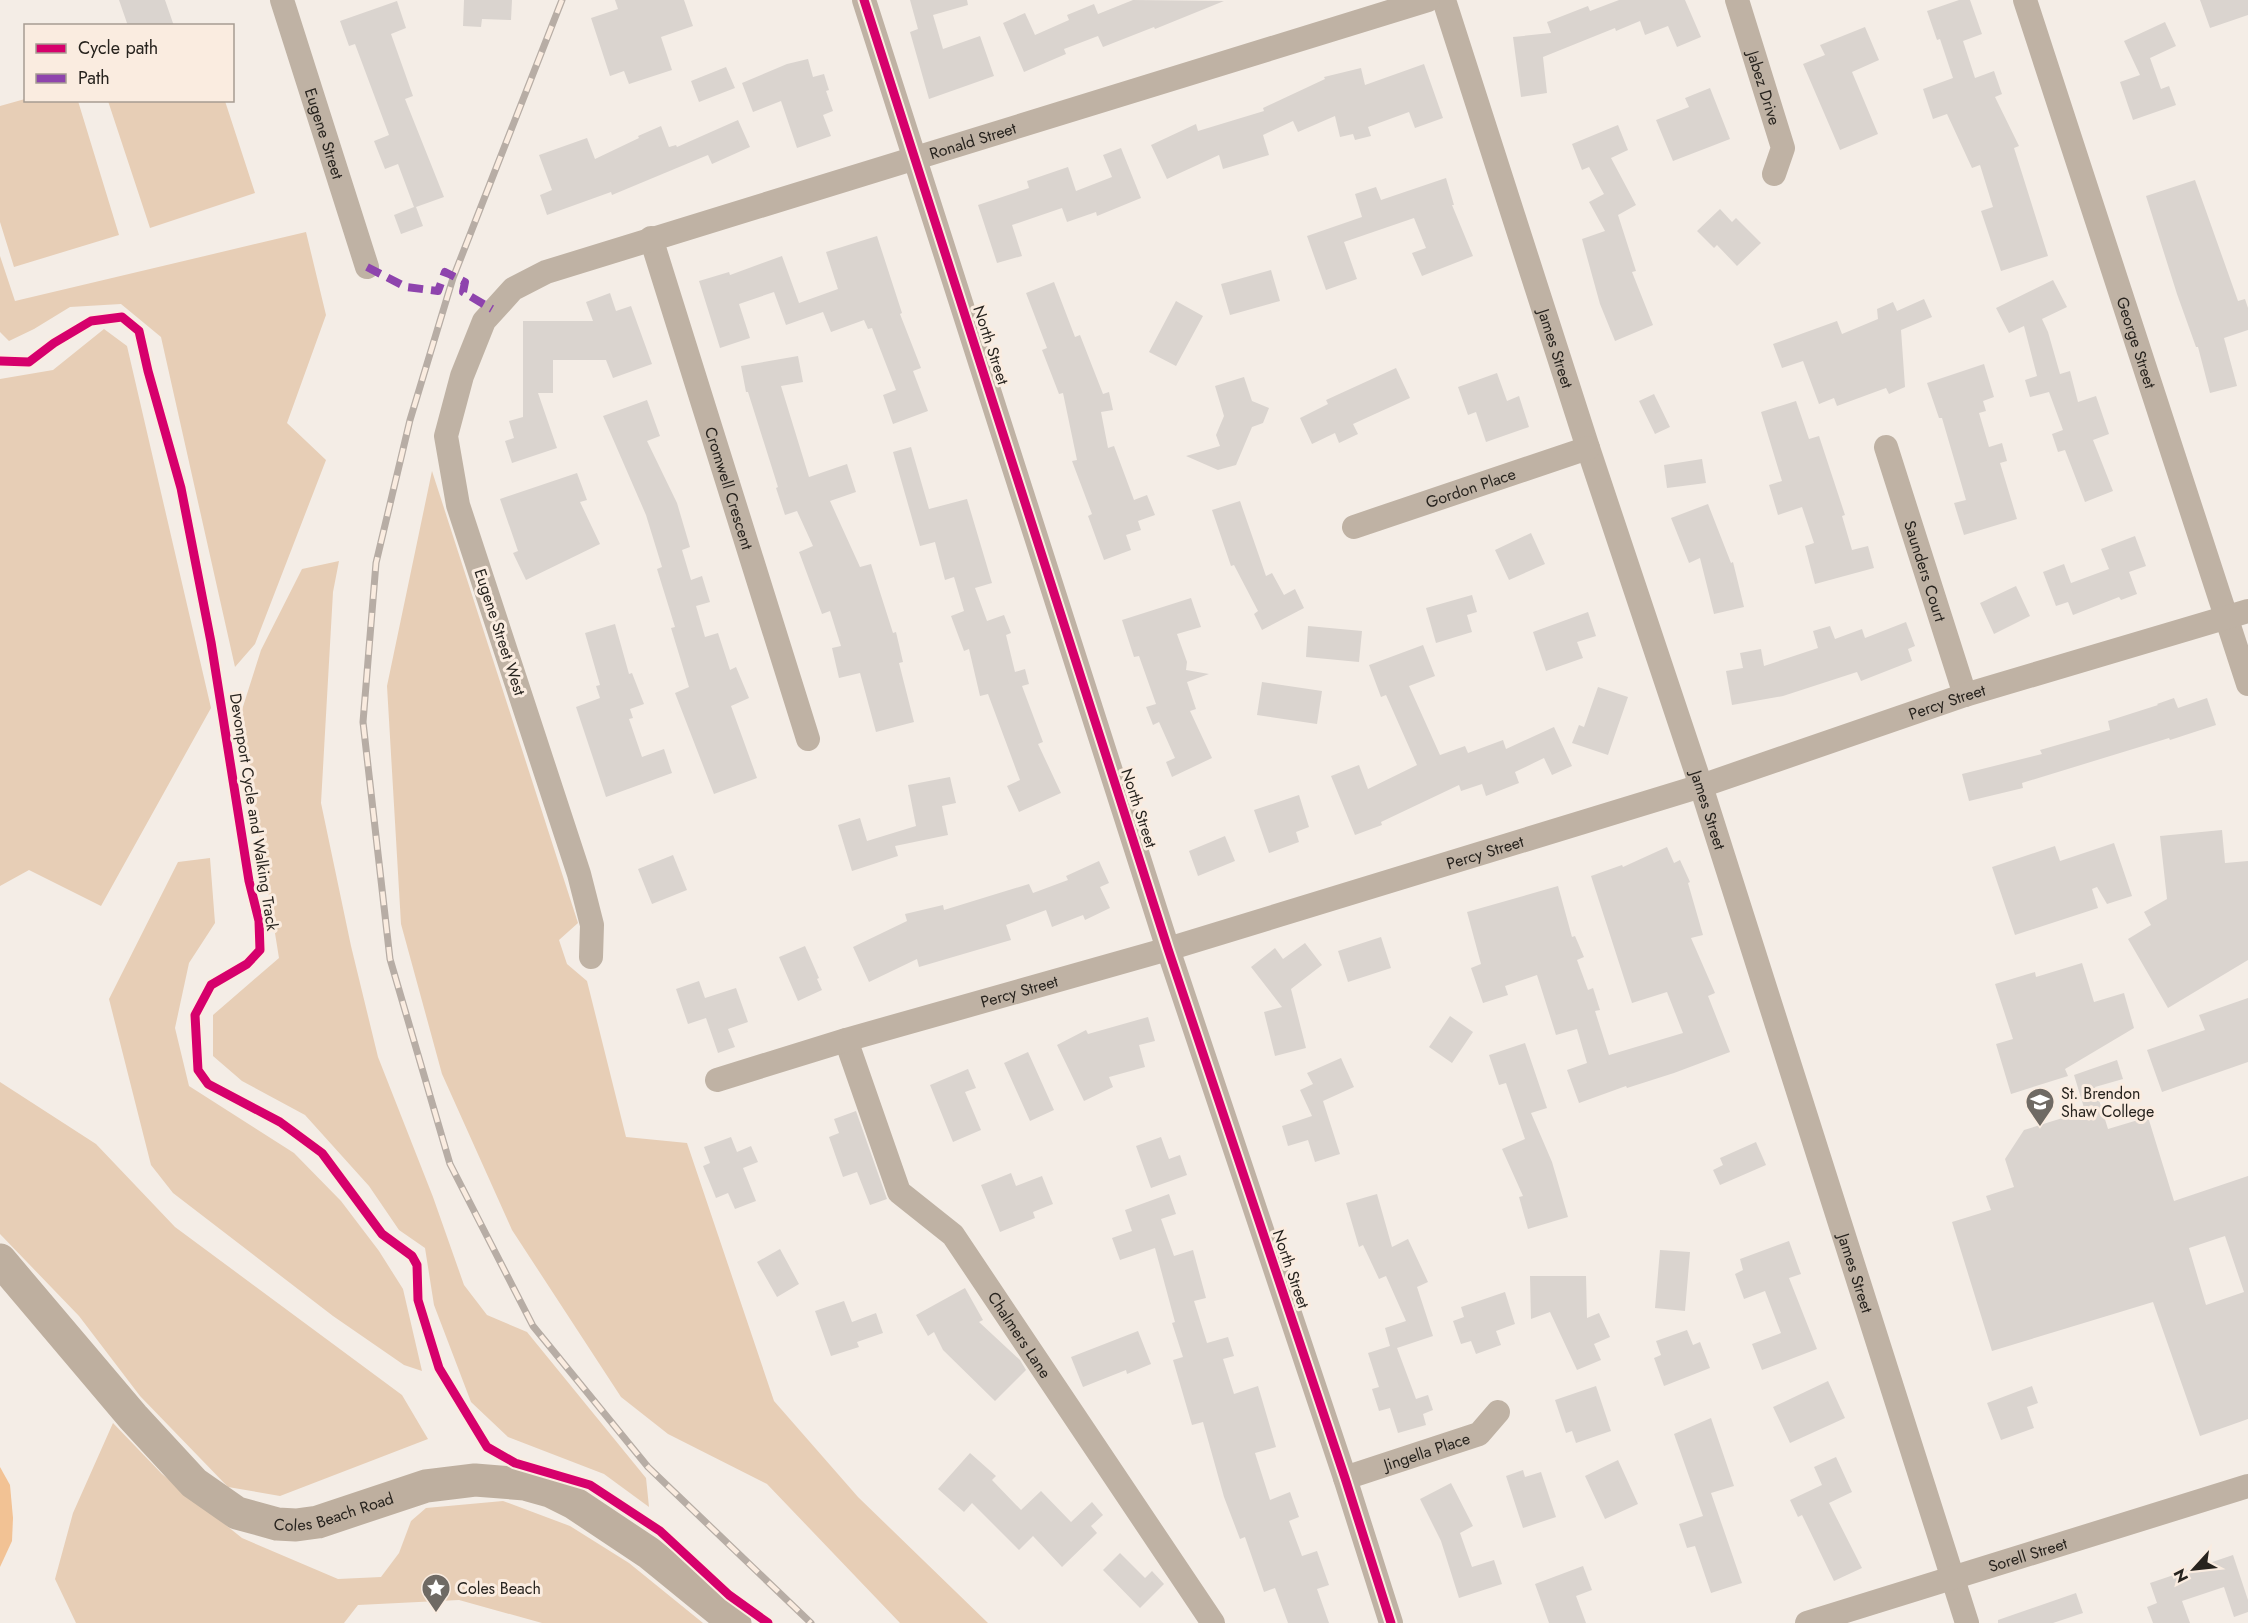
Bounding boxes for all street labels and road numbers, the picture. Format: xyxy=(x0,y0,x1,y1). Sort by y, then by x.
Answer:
street label: Jabez Drive xyxy=(1741,46,1787,128)
street label: Eugene Street xyxy=(299,85,350,182)
street label: Ronald Street xyxy=(926,116,1019,165)
street label: George Street xyxy=(2111,294,2162,391)
street label: North Street xyxy=(967,303,1015,388)
street label: James Street xyxy=(1532,304,1580,391)
street label: Cromwell Crescent xyxy=(699,424,759,552)
street label: Gordon Place xyxy=(1422,462,1519,514)
street label: Saunders Court xyxy=(1899,517,1952,624)
street label: Eugene Street West xyxy=(469,566,531,698)
street label: Percy Street xyxy=(1905,678,1988,725)
street label: Devonport Cycle and Walking Track xyxy=(224,692,284,933)
street label: James Street xyxy=(1684,765,1732,852)
street label: North Street xyxy=(1115,766,1163,851)
street label: Percy Street xyxy=(1443,829,1526,875)
street label: Percy Street xyxy=(978,969,1061,1013)
street label: North Street xyxy=(1267,1227,1315,1312)
street label: James Street xyxy=(1832,1229,1879,1316)
street label: Chalmers Lane xyxy=(982,1287,1057,1383)
street label: Jingella Place xyxy=(1379,1426,1473,1477)
street label: Coles Beach Road xyxy=(273,1486,396,1537)
street label: Sorell Street xyxy=(1985,1531,2070,1578)

